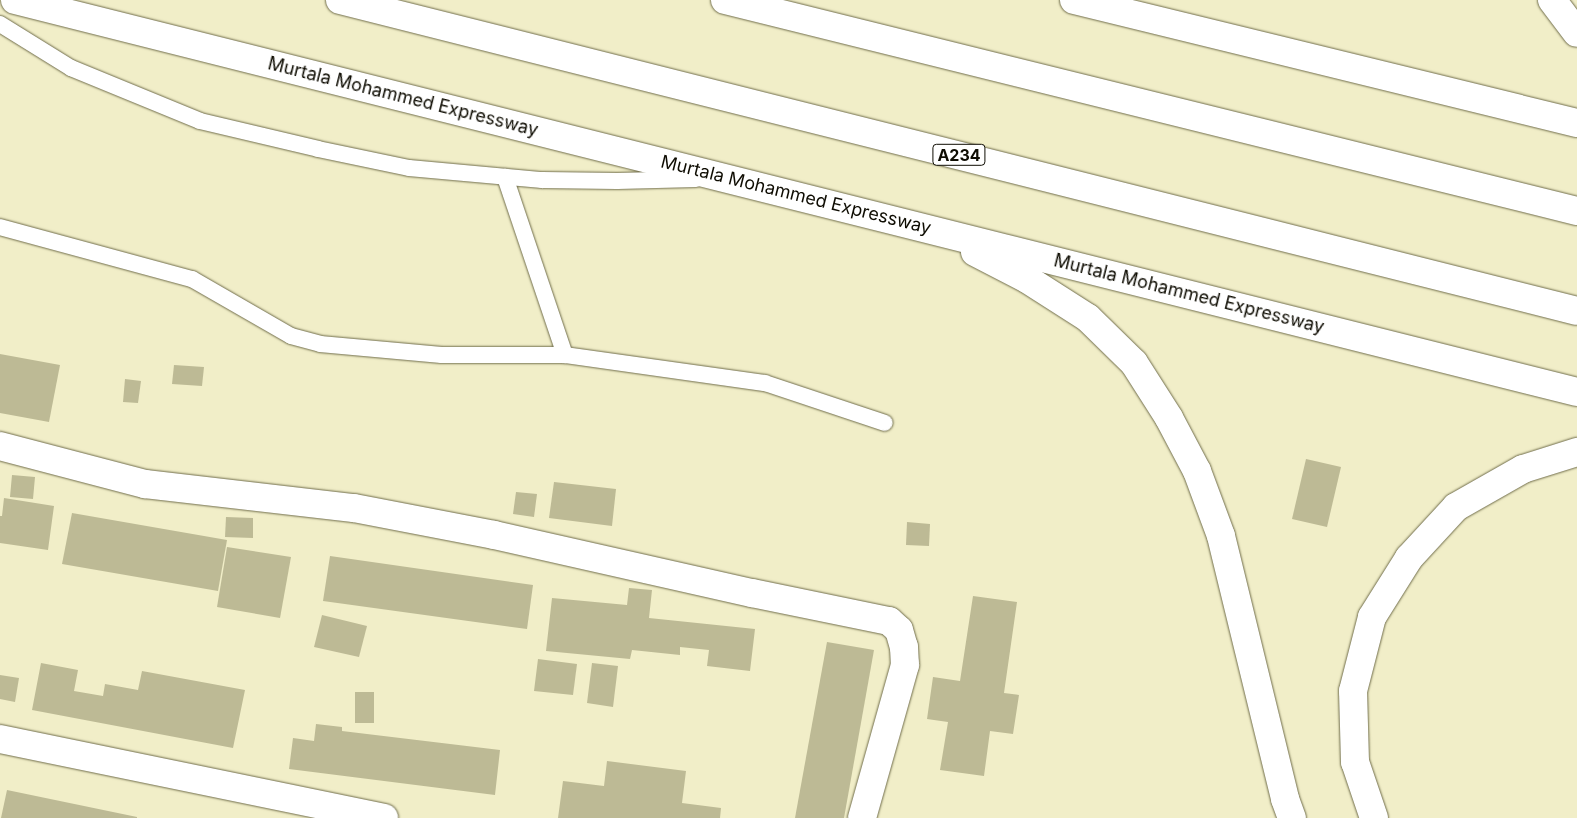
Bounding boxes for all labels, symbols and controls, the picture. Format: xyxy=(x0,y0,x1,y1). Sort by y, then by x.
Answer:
street label: Murtala Mohammed Expressway xyxy=(266,53,540,141)
road number: A234 xyxy=(932,142,986,168)
street label: Murtala Mohammed Expressway xyxy=(659,151,933,239)
street label: Murtala Mohammed Expressway xyxy=(1052,250,1326,338)

